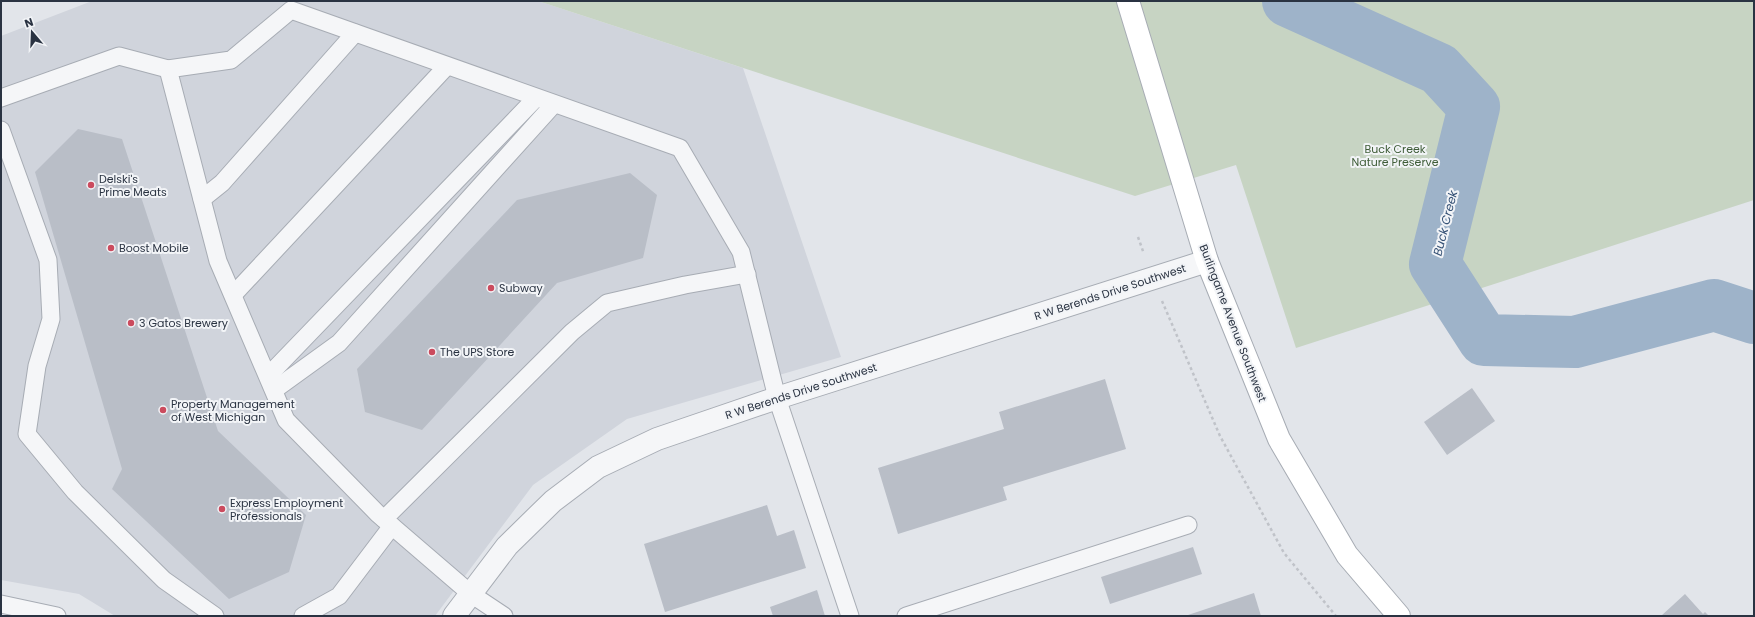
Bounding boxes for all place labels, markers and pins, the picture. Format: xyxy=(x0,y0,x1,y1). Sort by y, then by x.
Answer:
place label: Delski's Prime Meats xyxy=(99,171,167,200)
marker: Delski's Prime Meats xyxy=(86,180,96,190)
place label: Boost Mobile xyxy=(119,240,189,256)
marker: Boost Mobile xyxy=(106,243,116,253)
place label: Subway xyxy=(499,280,543,296)
marker: Subway xyxy=(486,283,496,293)
place label: 3 Gatos Brewery xyxy=(139,315,229,331)
marker: 3 Gatos Brewery xyxy=(126,318,136,328)
place label: The UPS Store xyxy=(440,344,515,360)
marker: The UPS Store xyxy=(427,347,437,357)
place label: Property Management of West Michigan xyxy=(171,396,295,425)
marker: Property Management of West Michigan xyxy=(158,405,168,415)
place label: Express Employment Professionals xyxy=(230,495,343,524)
marker: Express Employment Professionals xyxy=(217,504,227,514)

